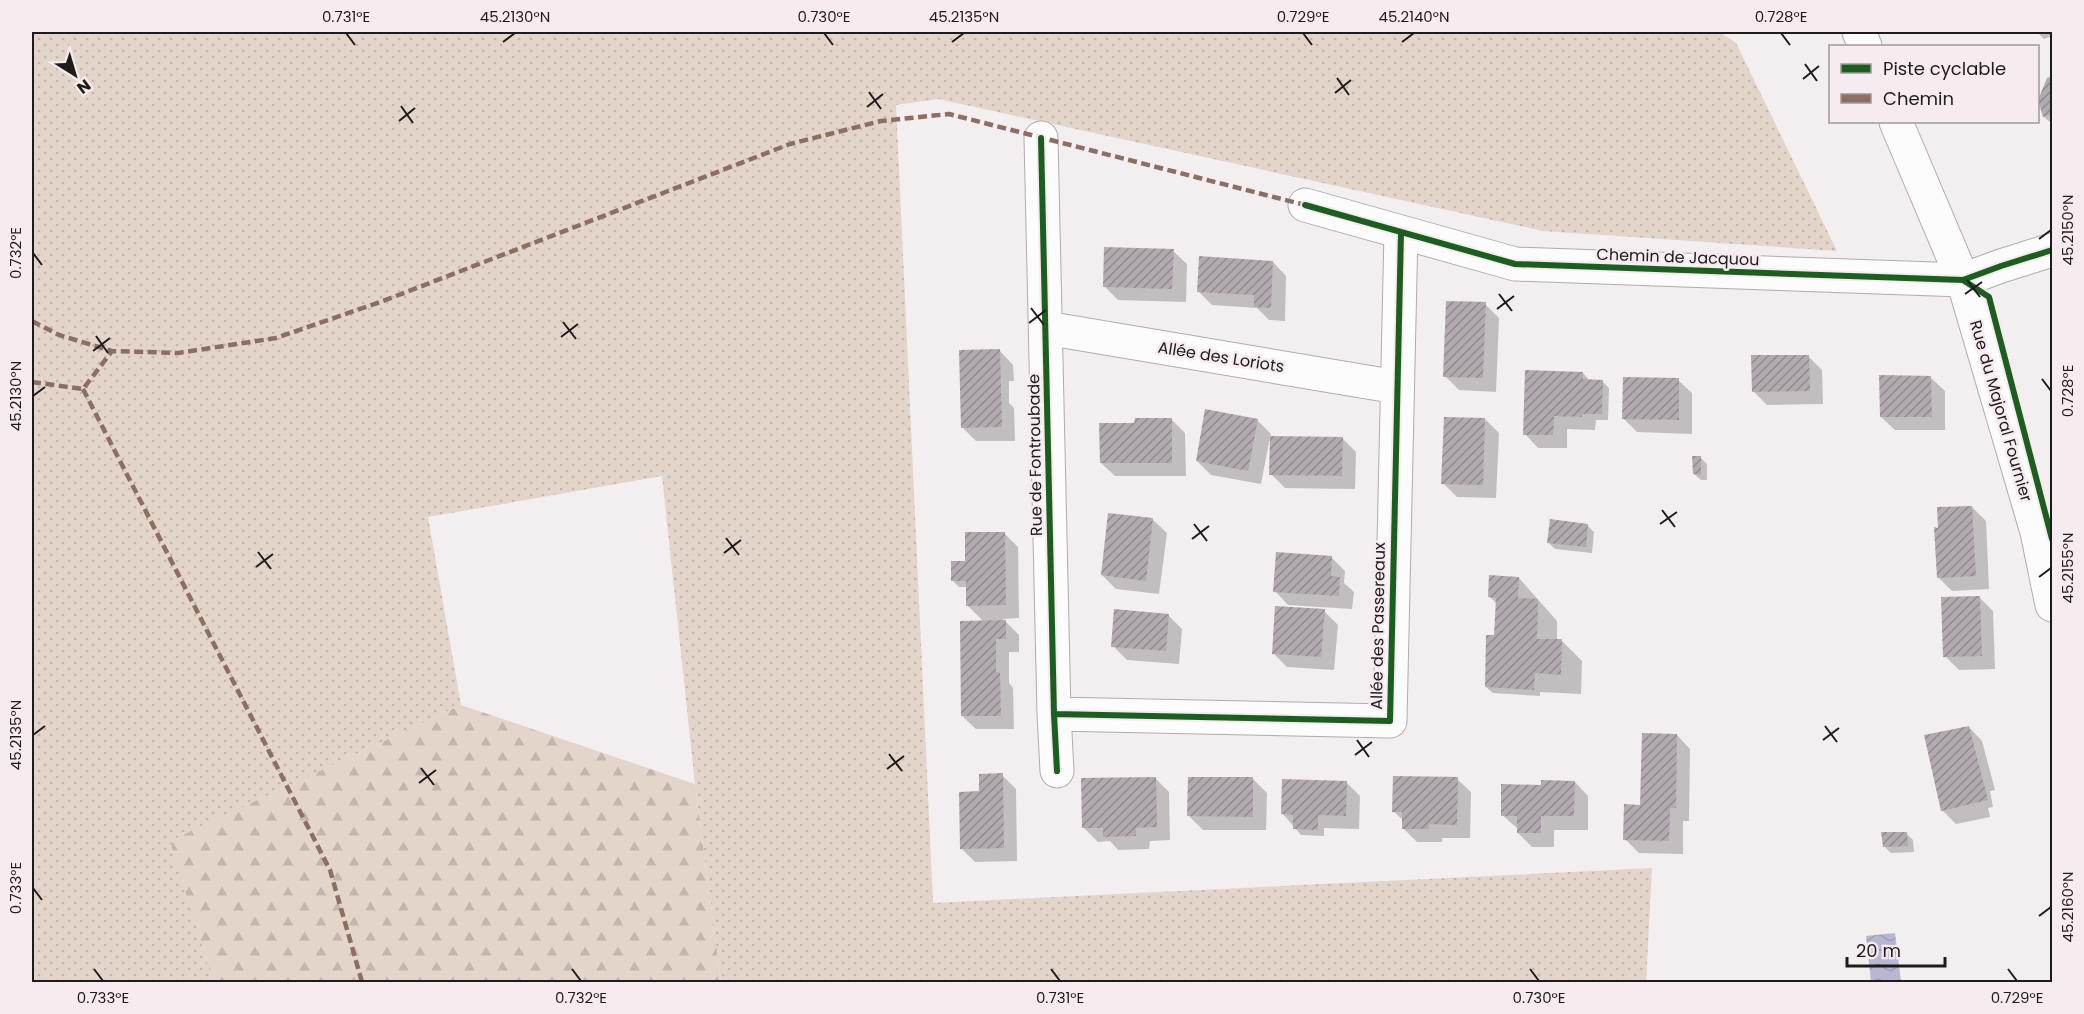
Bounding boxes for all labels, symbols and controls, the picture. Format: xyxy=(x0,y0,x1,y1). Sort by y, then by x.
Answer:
text: 0.731°E xyxy=(322,6,370,27)
text: 45.2130°N xyxy=(480,6,550,27)
text: 0.730°E xyxy=(798,6,850,27)
text: 45.2135°N xyxy=(929,6,999,27)
text: 0.729°E xyxy=(1277,6,1329,27)
text: 45.2140°N xyxy=(1379,6,1449,27)
text: 0.728°E xyxy=(1755,6,1807,27)
north arrow xyxy=(45,45,105,105)
legend xyxy=(1829,45,2039,123)
text: Piste cyclable xyxy=(1883,56,2006,81)
text: N xyxy=(72,74,95,99)
text: Chemin xyxy=(1883,86,1954,111)
text: 45.2150°N xyxy=(2057,195,2078,265)
text: 0.732°E xyxy=(5,227,26,279)
street label: Chemin de Jacquou xyxy=(1596,243,1760,271)
street label: Rue du Majoral Fournier xyxy=(1964,318,2038,504)
street label: Allée des Loriots xyxy=(1156,336,1286,378)
text: 45.2130°N xyxy=(5,361,26,431)
text: 0.728°E xyxy=(2057,365,2078,417)
street label: Rue de Fontroubade xyxy=(1022,374,1048,536)
text: 45.2155°N xyxy=(2057,533,2078,603)
street label: Allée des Passereaux xyxy=(1365,542,1391,710)
text: 45.2135°N xyxy=(5,700,26,770)
text: 0.733°E xyxy=(5,862,26,914)
text: 45.2160°N xyxy=(2057,871,2078,943)
scale bar xyxy=(1847,930,1944,968)
text: 20 m xyxy=(1856,938,1901,963)
text: 0.733°E xyxy=(77,987,129,1008)
text: 0.732°E xyxy=(555,987,607,1008)
text: 0.731°E xyxy=(1036,987,1084,1008)
text: 0.730°E xyxy=(1513,987,1565,1008)
text: 0.729°E xyxy=(1991,987,2043,1008)

